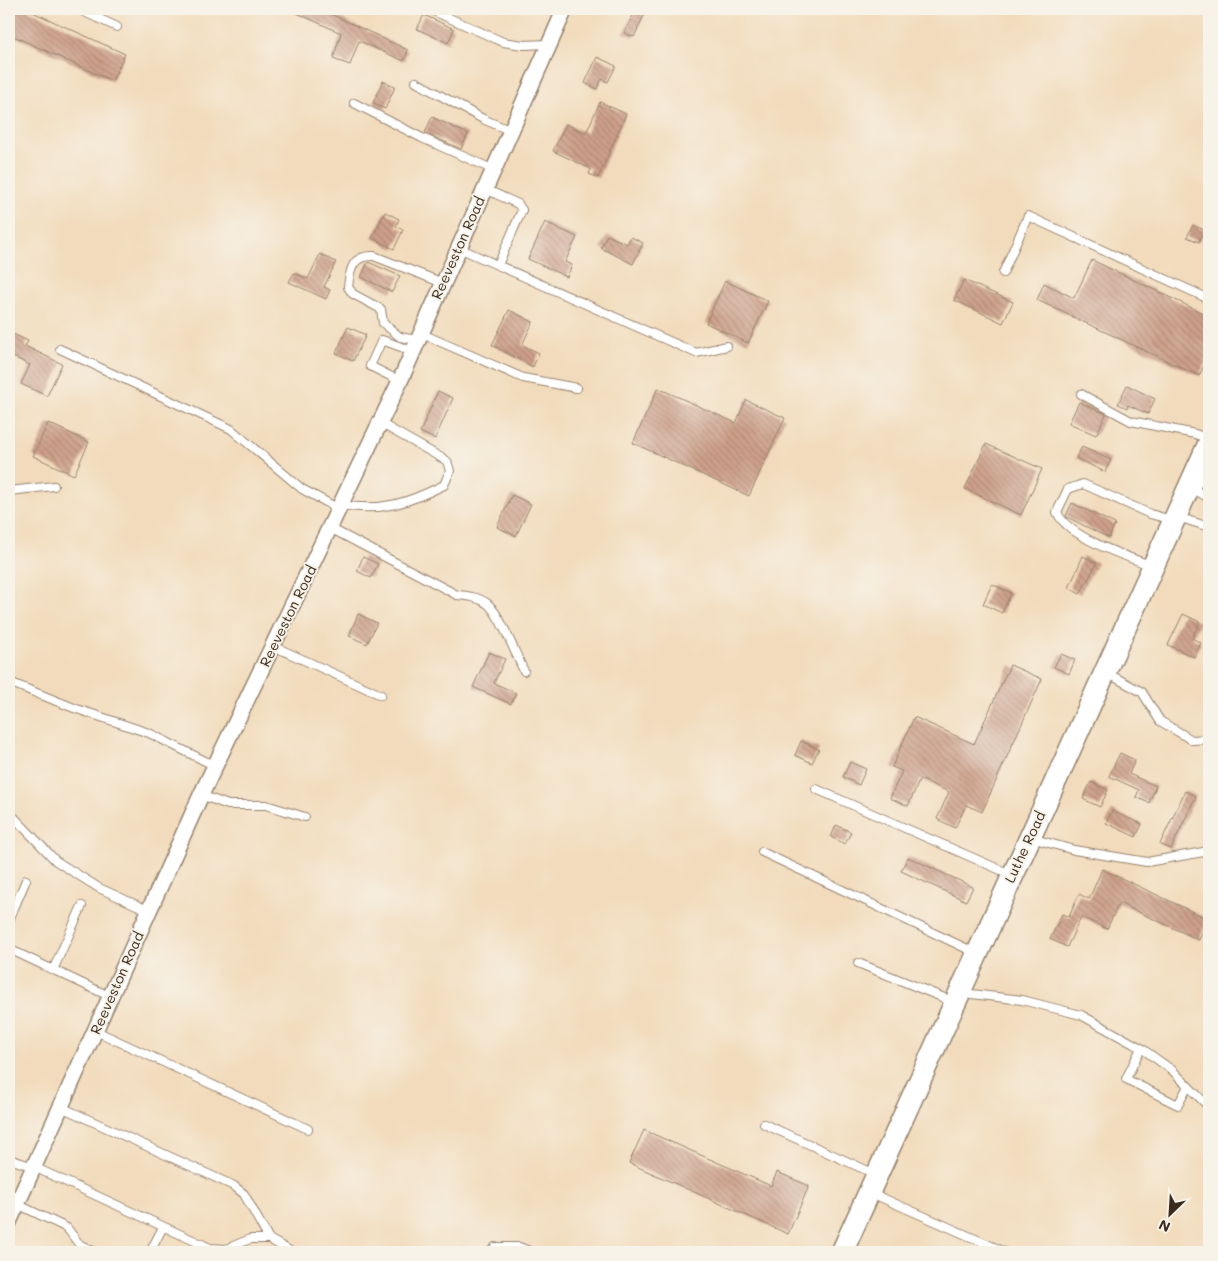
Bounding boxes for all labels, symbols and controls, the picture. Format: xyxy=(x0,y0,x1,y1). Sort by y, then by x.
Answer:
street label: Reeveston Road xyxy=(426,193,489,302)
street label: Reeveston Road xyxy=(255,562,320,670)
street label: Luthe Road xyxy=(1000,808,1049,886)
street label: Reeveston Road xyxy=(85,928,148,1037)
north arrow xyxy=(1146,1188,1196,1238)
text: N xyxy=(1155,1215,1173,1237)

